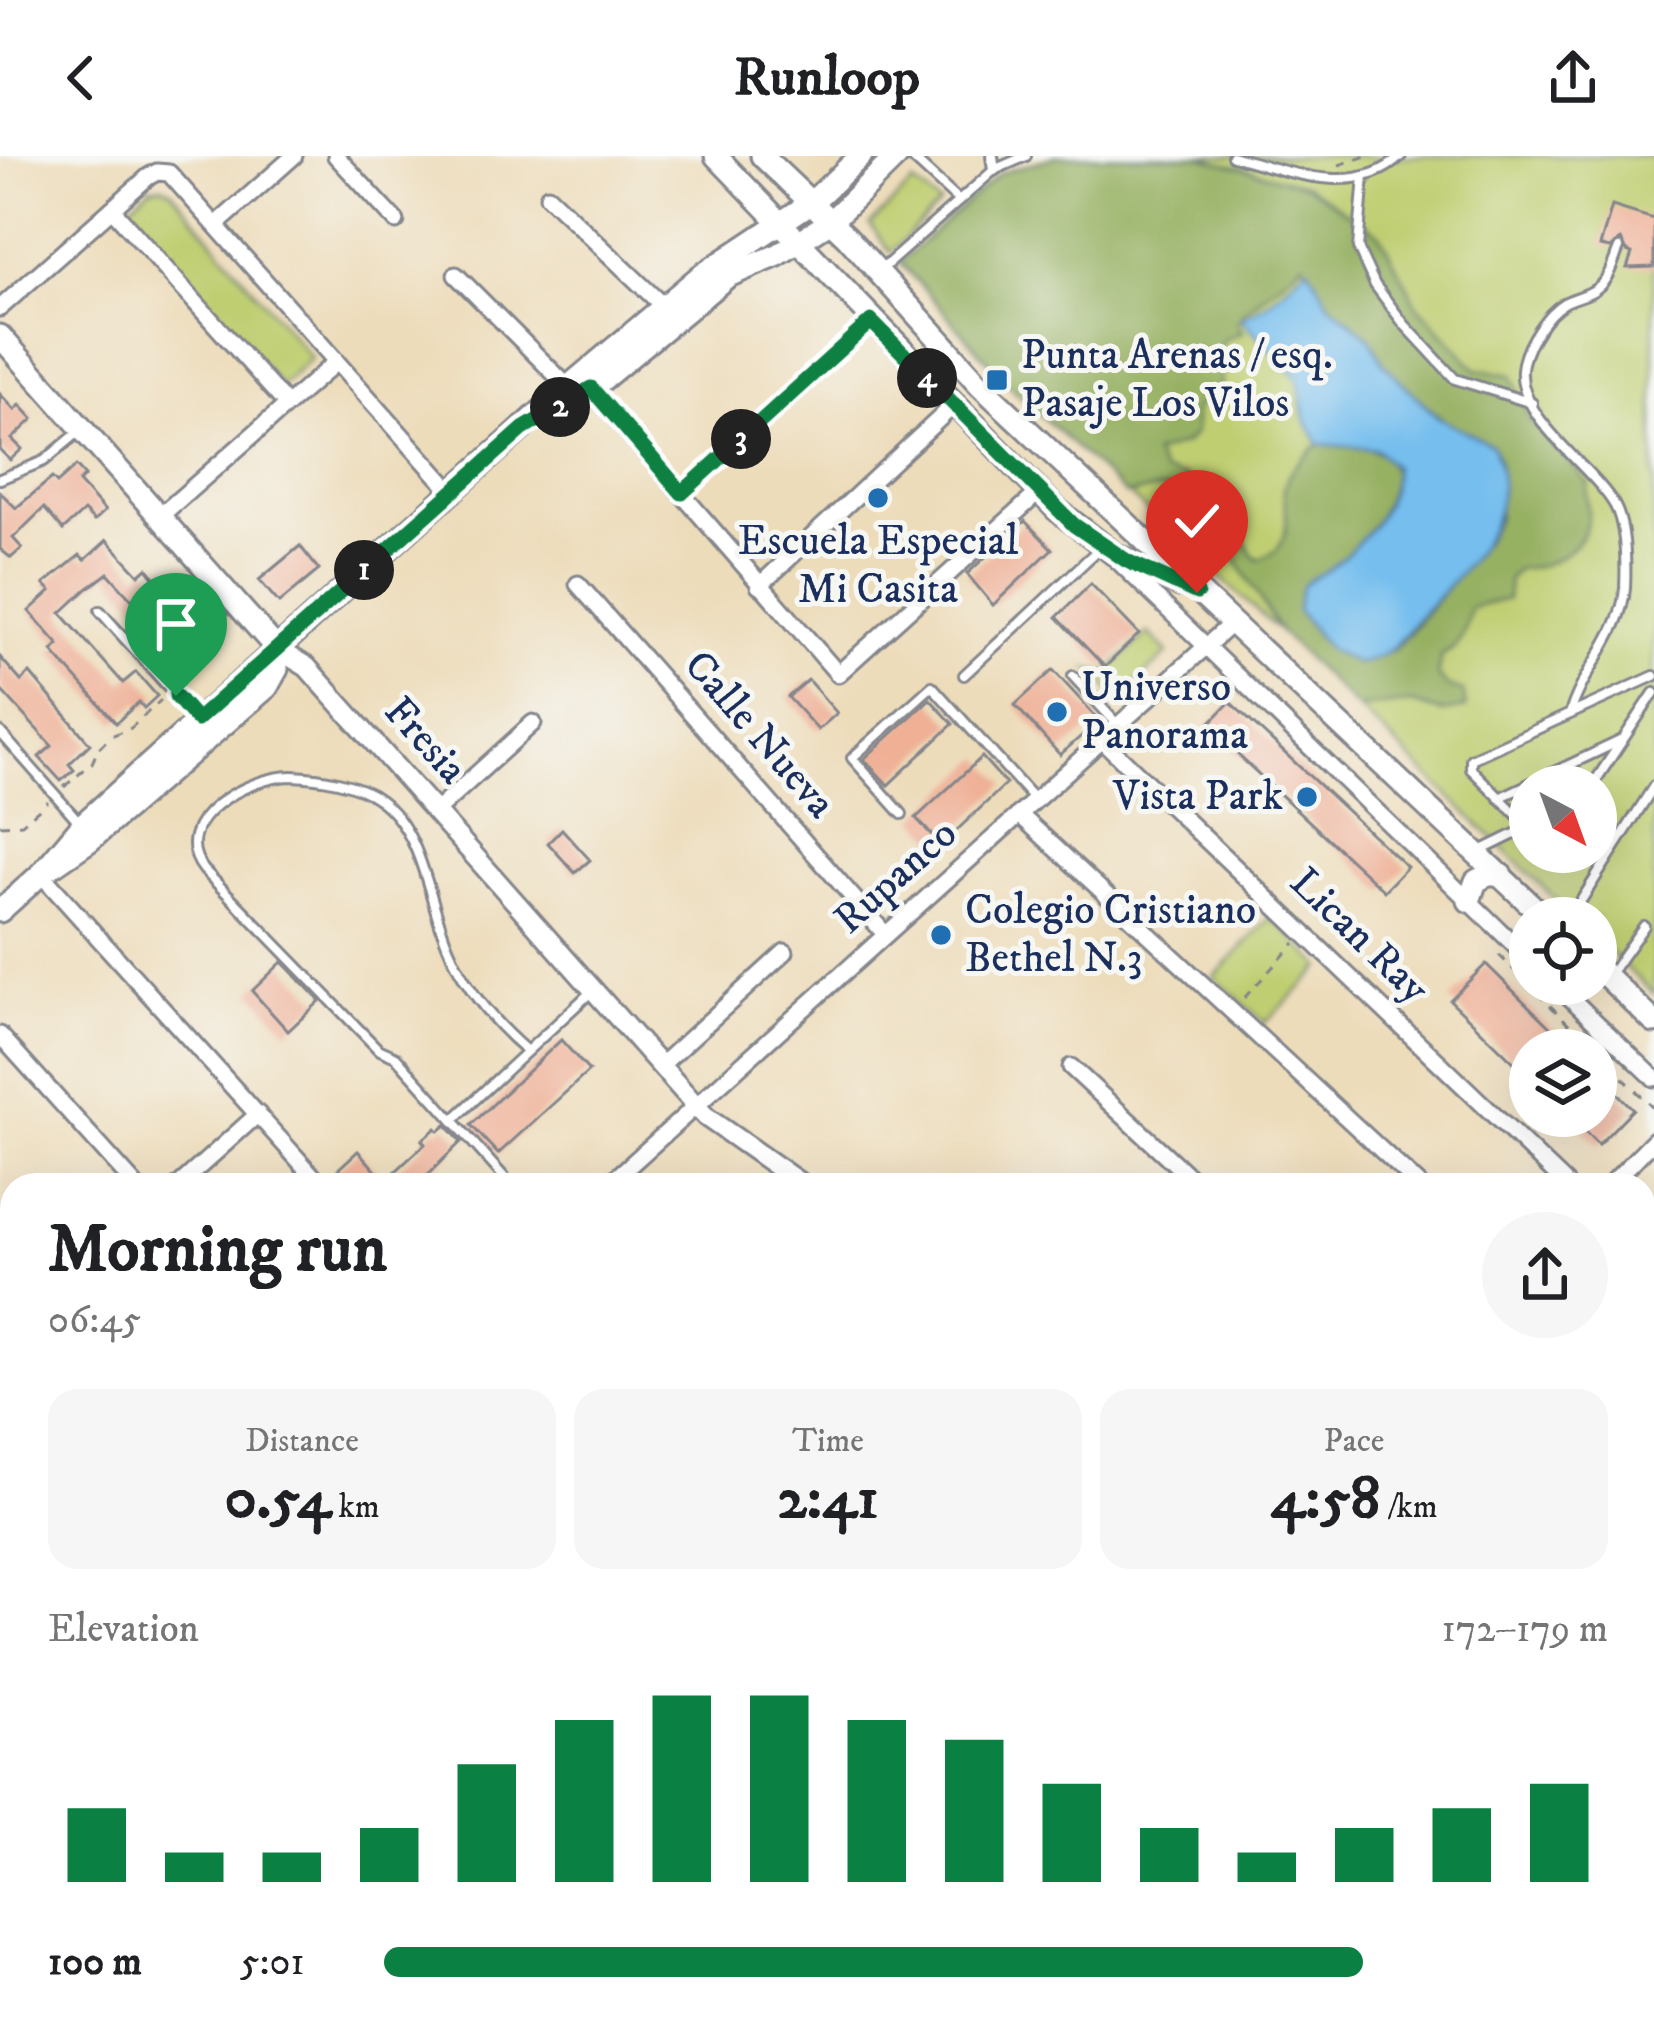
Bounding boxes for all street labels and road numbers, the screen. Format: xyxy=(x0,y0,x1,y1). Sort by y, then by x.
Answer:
street label: Calle Nueva xyxy=(672,641,846,829)
street label: Fresia xyxy=(372,687,478,795)
street label: Rupanco xyxy=(824,808,968,946)
street label: Lican Ray xyxy=(1279,857,1440,1016)

